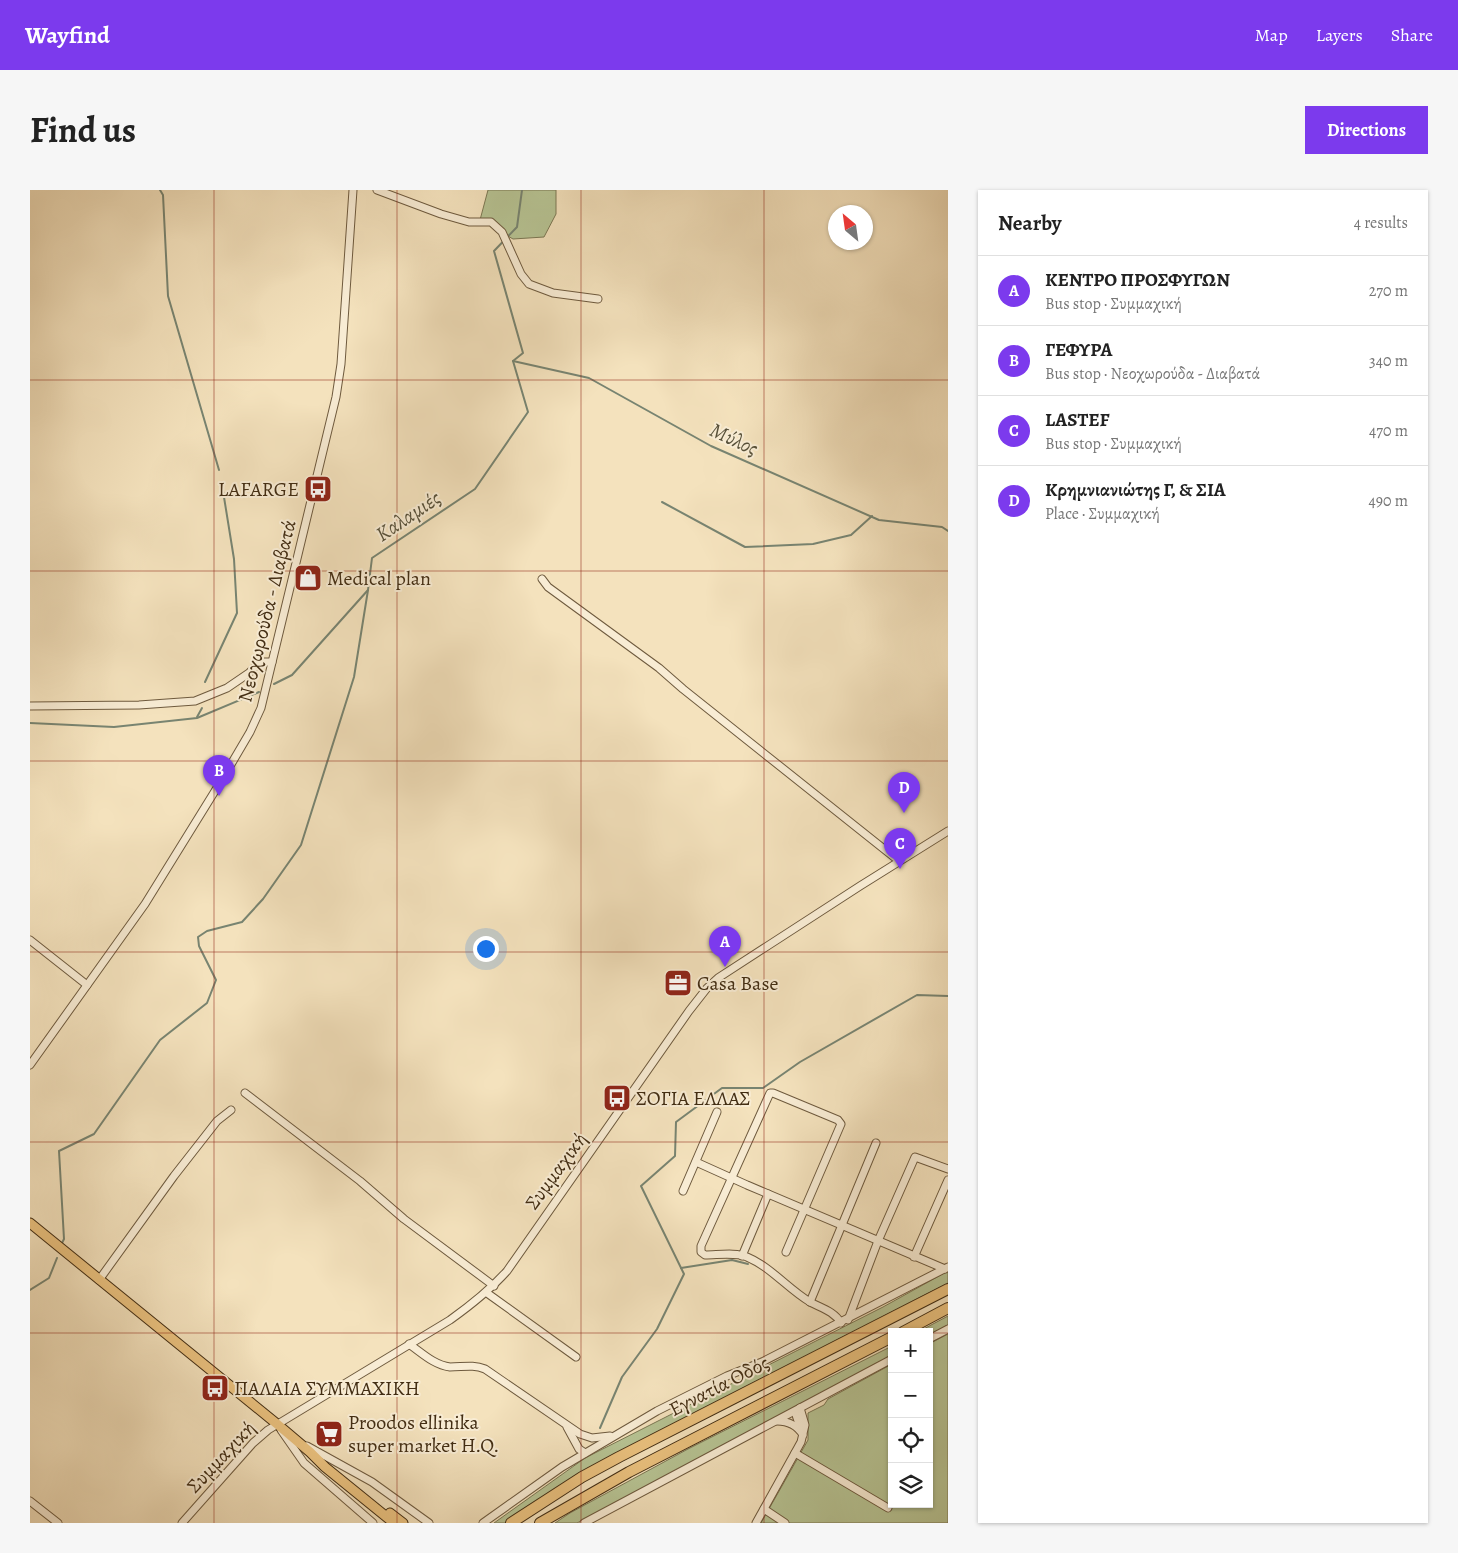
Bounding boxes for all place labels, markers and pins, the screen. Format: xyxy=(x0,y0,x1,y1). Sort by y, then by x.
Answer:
bus stop icon: LAFARGE xyxy=(303,474,333,504)
place label: LAFARGE xyxy=(218,476,299,503)
shop icon: Medical plan xyxy=(293,563,323,593)
place label: Medical plan xyxy=(327,565,431,592)
pin: B xyxy=(203,755,235,796)
pin: D xyxy=(888,772,920,813)
pin: C xyxy=(884,828,916,869)
pin: A xyxy=(709,926,741,967)
office icon: Casa Base xyxy=(663,968,693,998)
place label: Casa Base xyxy=(697,970,778,997)
bus stop icon: ΣΟΓΙΑ ΕΛΛΑΣ xyxy=(602,1083,632,1113)
place label: ΣΟΓΙΑ ΕΛΛΑΣ xyxy=(636,1085,751,1112)
bus stop icon: ΠΑΛΑΙΑ ΣΥΜΜΑΧΙΚΗ xyxy=(200,1373,230,1403)
place label: ΠΑΛΑΙΑ ΣΥΜΜΑΧΙΚΗ xyxy=(234,1375,420,1402)
place label: Proodos ellinika super market H.Q. xyxy=(348,1409,499,1459)
supermarket icon: Proodos ellinika super market H.Q. xyxy=(314,1419,344,1449)

